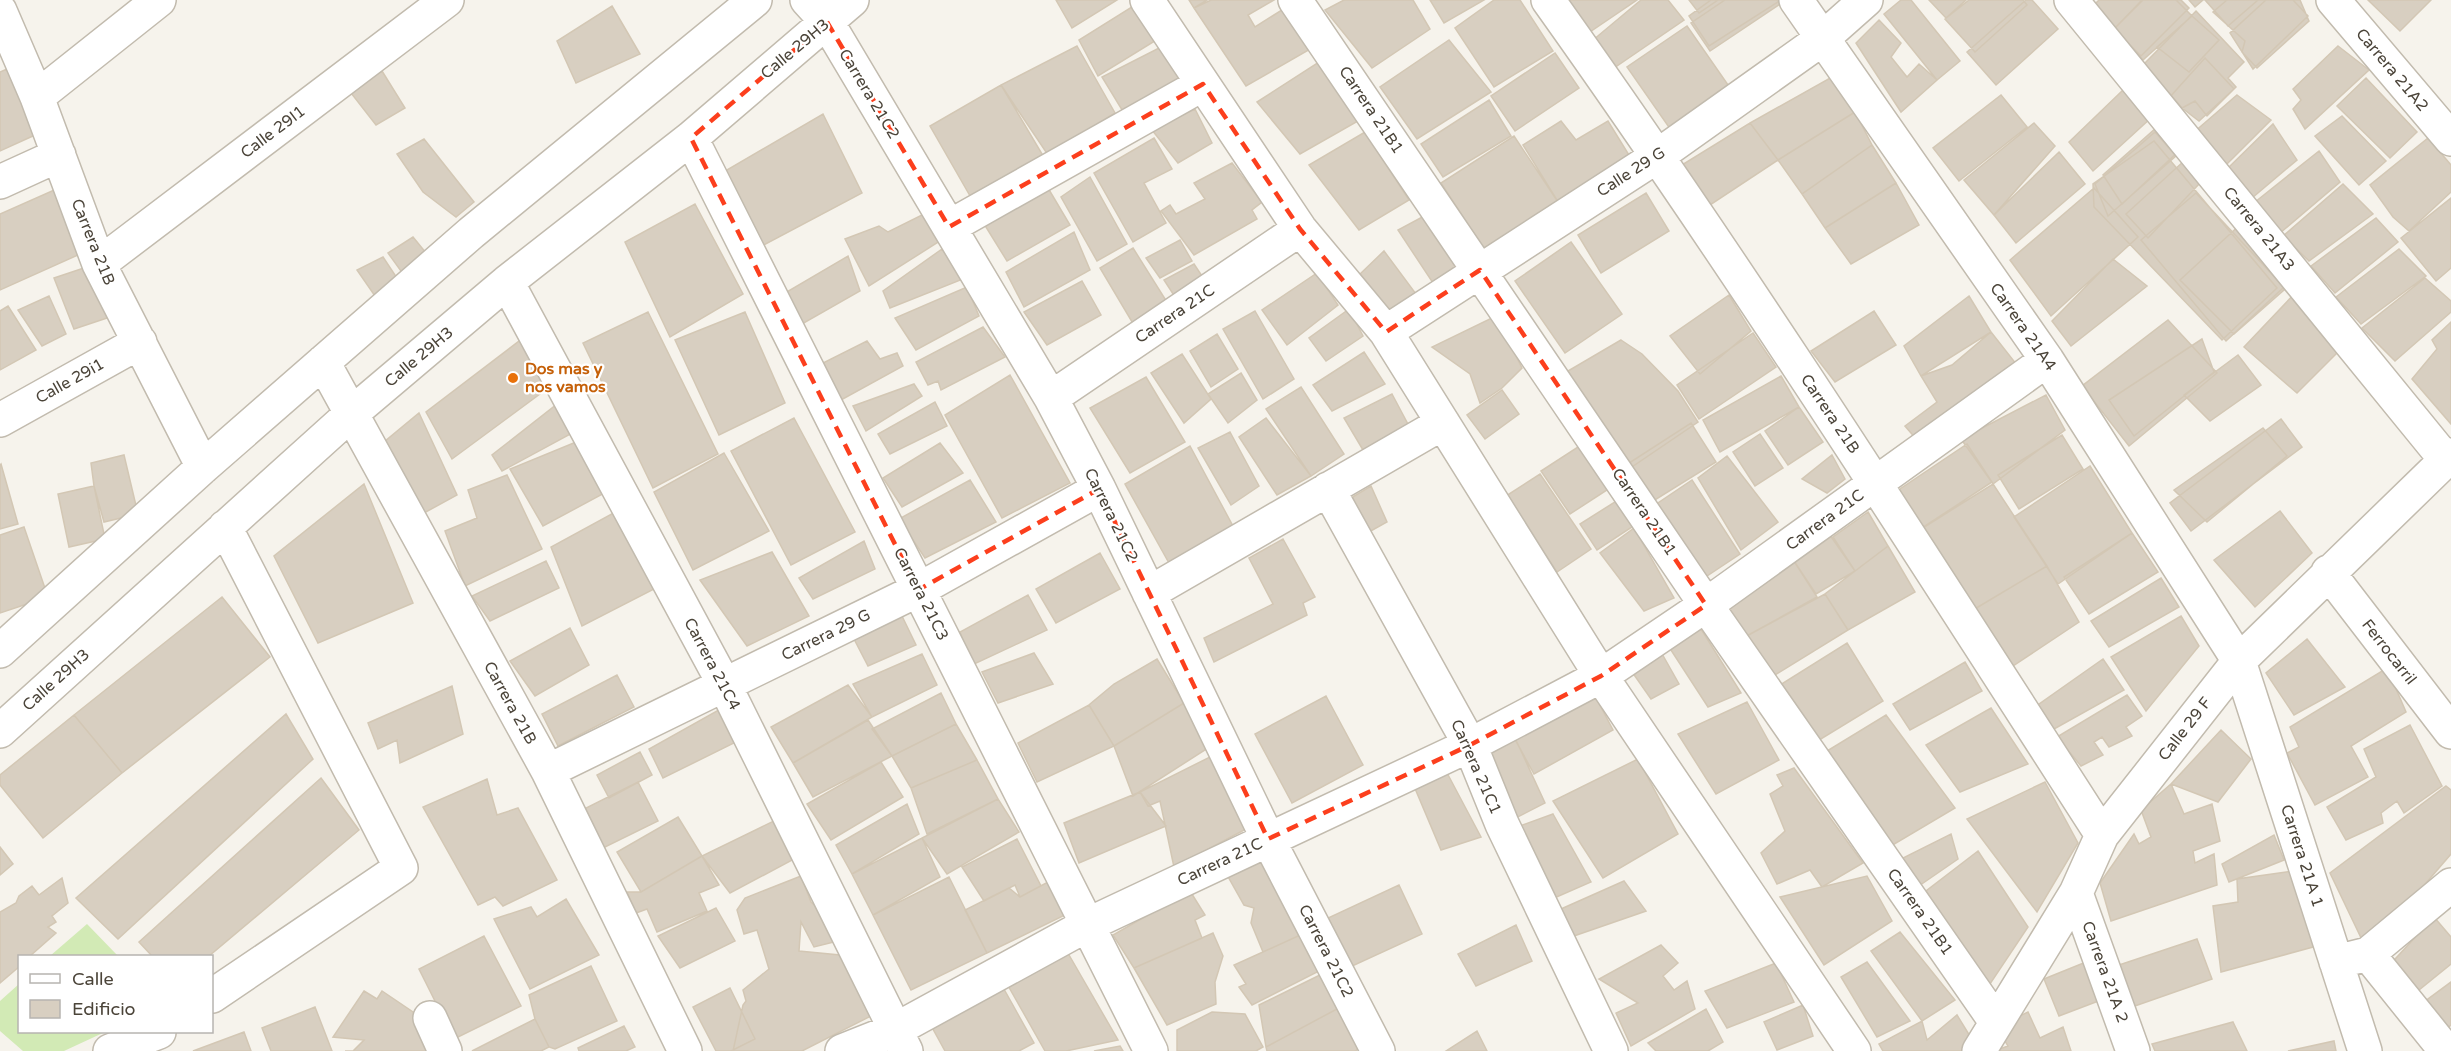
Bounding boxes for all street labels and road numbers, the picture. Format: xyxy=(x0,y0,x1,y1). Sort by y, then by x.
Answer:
street label: Calle 29H3 xyxy=(757,14,833,84)
street label: Carrera 21A2 xyxy=(2351,24,2433,116)
street label: Carrera 21C2 xyxy=(834,45,904,143)
street label: Carrera 21B1 xyxy=(1334,62,1408,158)
street label: Calle 29I1 xyxy=(237,101,309,163)
street label: Calle 29 G xyxy=(1593,142,1669,202)
street label: Carrera 21A3 xyxy=(2219,183,2299,275)
street label: Carrera 21B xyxy=(67,196,119,288)
street label: Carrera 21A4 xyxy=(1985,279,2061,375)
street label: Carrera 21C xyxy=(1131,280,1219,348)
street label: Calle 29H3 xyxy=(381,322,457,392)
street label: Calle 29i1 xyxy=(32,354,108,408)
street label: Carrera 21B xyxy=(1796,370,1864,458)
street label: Carrera 21B1 xyxy=(1607,464,1681,560)
street label: Carrera 21C2 xyxy=(1080,465,1142,565)
street label: Carrera 21C xyxy=(1782,485,1868,555)
street label: Carrera 21C3 xyxy=(889,544,953,644)
street label: Carrera 29 G xyxy=(778,605,874,665)
street label: Carrera 21C4 xyxy=(679,614,745,714)
street label: Ferrocarril xyxy=(2357,615,2421,689)
street label: Calle 29H3 xyxy=(18,645,94,715)
street label: Carrera 21B xyxy=(479,658,541,748)
street label: Calle 29 F xyxy=(2154,693,2216,765)
street label: Carrera 21C1 xyxy=(1446,716,1506,818)
street label: Carrera 21A 1 xyxy=(2276,802,2328,910)
street label: Carrera 21C xyxy=(1174,834,1266,890)
street label: Carrera 21B1 xyxy=(1883,865,1957,959)
street label: Carrera 21C2 xyxy=(1294,901,1358,1001)
street label: Carrera 21A 2 xyxy=(2077,918,2133,1026)

